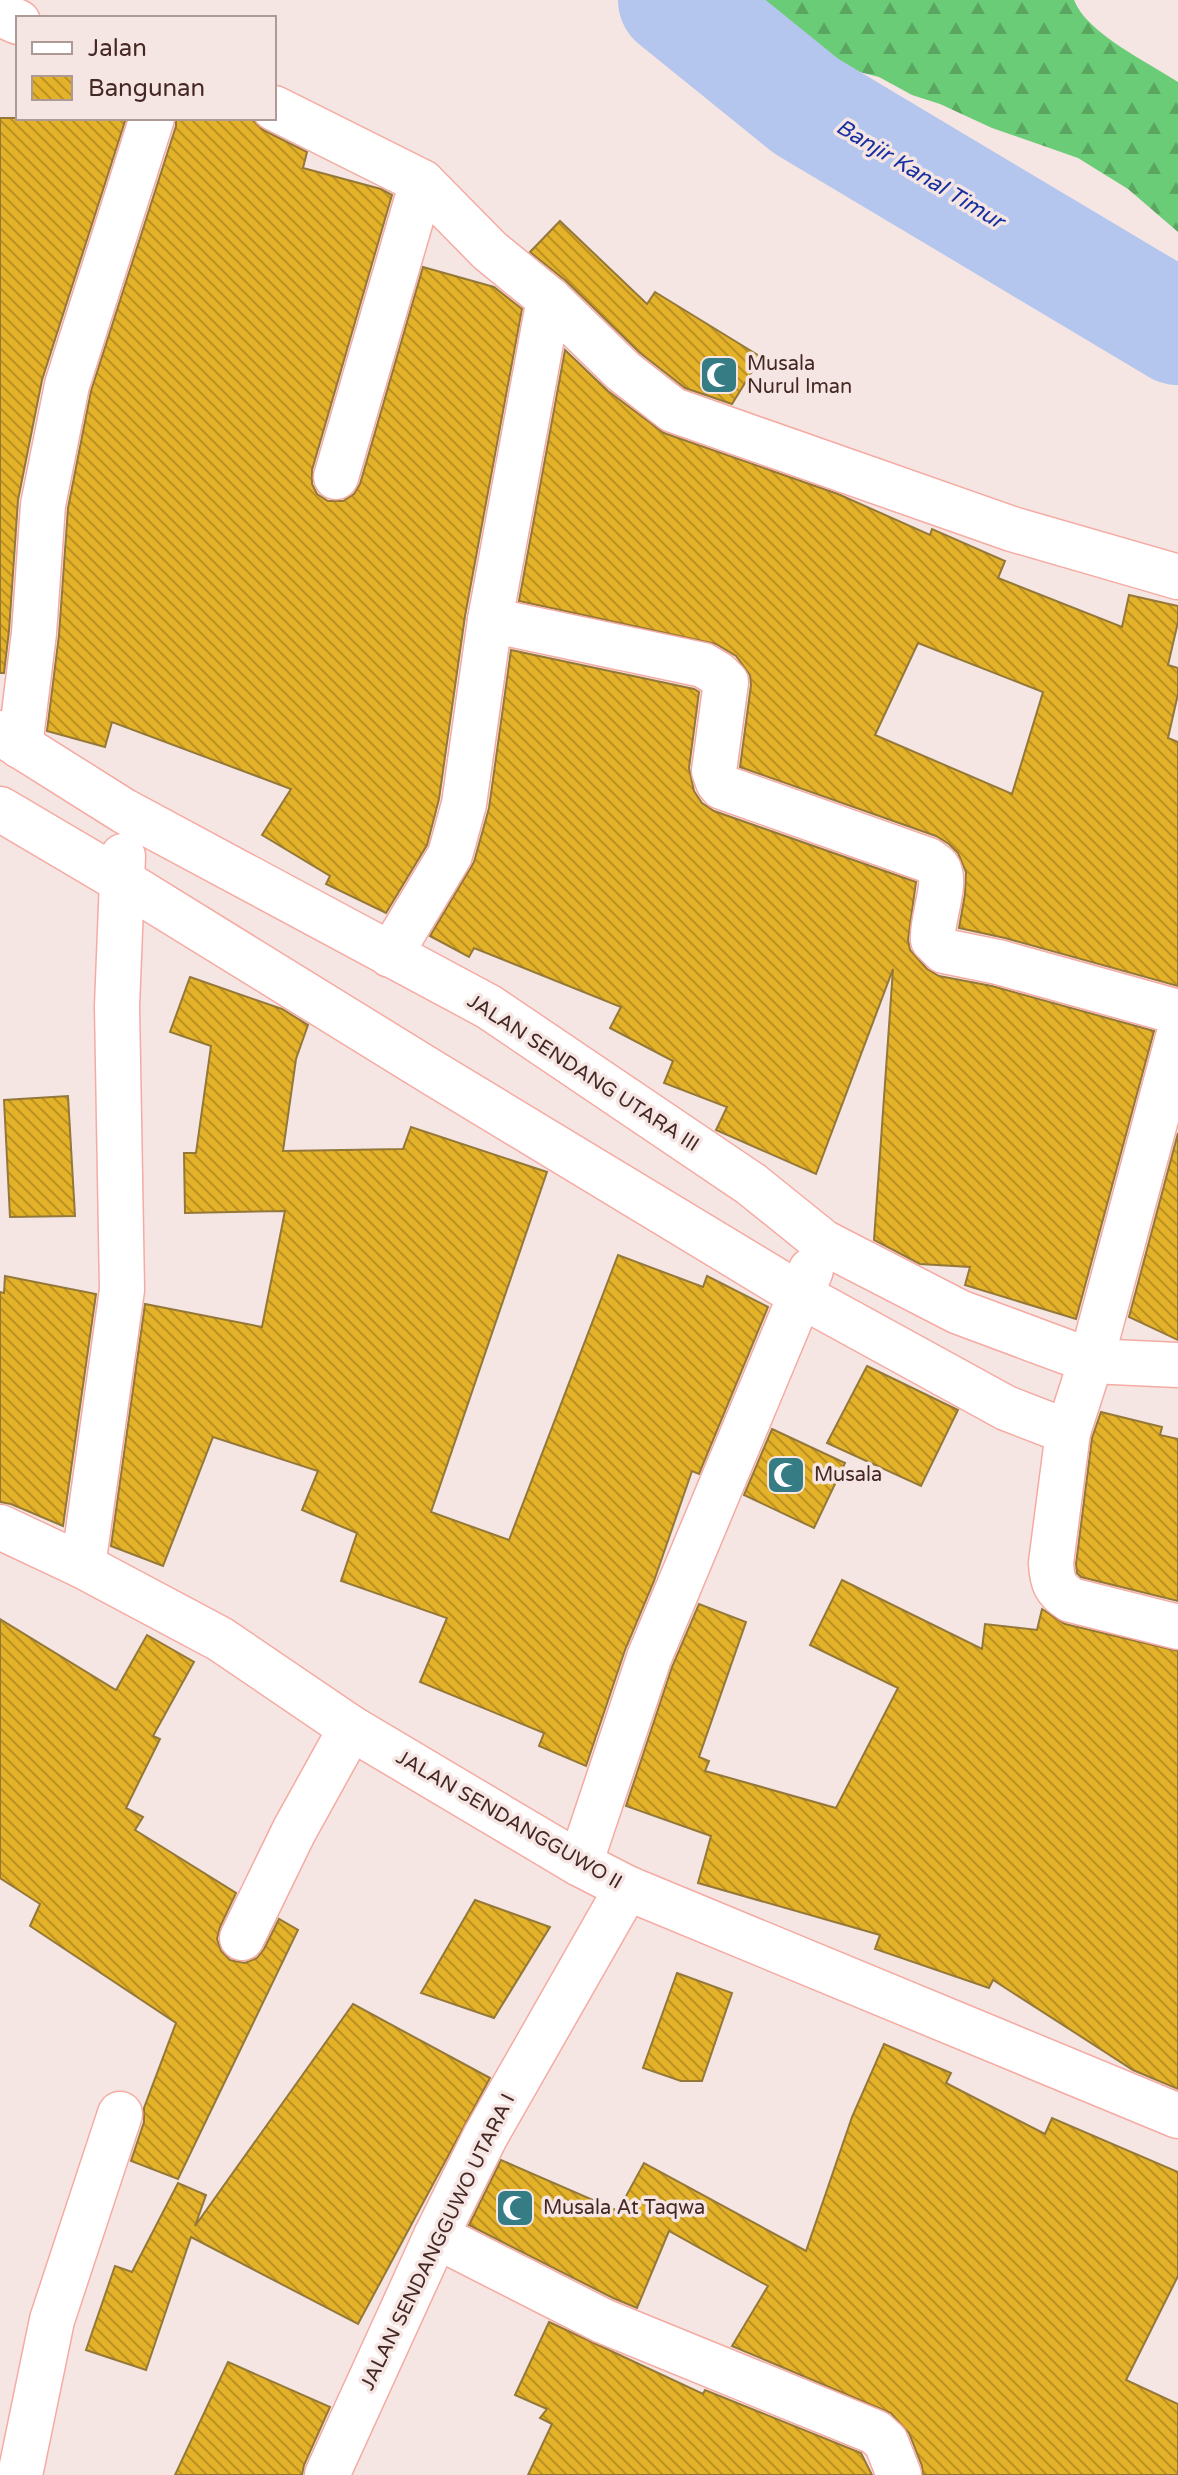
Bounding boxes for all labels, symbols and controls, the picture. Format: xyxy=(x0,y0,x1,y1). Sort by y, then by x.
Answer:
legend xyxy=(16,16,276,120)
text: Jalan xyxy=(88,34,147,63)
text: Bangunan xyxy=(88,74,205,103)
water label: Banjir Kanal Timur xyxy=(831,114,1011,236)
place label: Musala Nurul Iman xyxy=(747,352,852,399)
mosque icon: Musala Nurul Iman xyxy=(698,354,740,396)
street label: JALAN SENDANG UTARA III xyxy=(463,989,703,1157)
mosque icon: Musala xyxy=(765,1454,807,1496)
place label: Musala xyxy=(814,1463,882,1487)
street label: JALAN SENDANGGUWO II xyxy=(392,1745,626,1895)
street label: JALAN SENDANGGUWO UTARA I xyxy=(356,2090,520,2394)
mosque icon: Musala At Taqwa xyxy=(494,2187,536,2229)
place label: Musala At Taqwa xyxy=(543,2196,705,2220)

